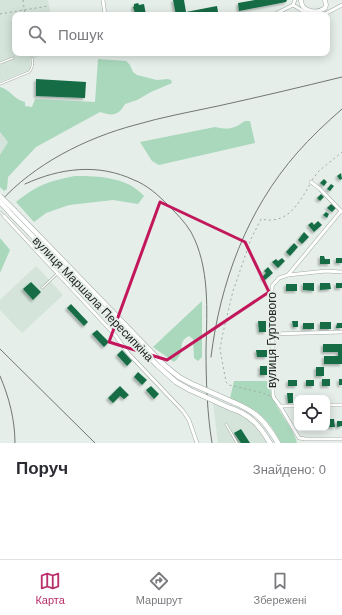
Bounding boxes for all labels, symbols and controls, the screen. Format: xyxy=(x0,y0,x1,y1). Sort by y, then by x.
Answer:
search box xyxy=(12,12,330,56)
icon: search xyxy=(26,23,48,45)
text: Пошук xyxy=(58,26,103,43)
street label: вулиця Маршала Пересипкіна xyxy=(30,234,157,365)
street label: вулиця Гуртового xyxy=(265,292,279,388)
map controls xyxy=(294,395,330,431)
button: locate xyxy=(294,395,330,431)
text: Поруч xyxy=(16,459,68,478)
text: Знайдено: 0 xyxy=(253,462,326,477)
tab: Карта xyxy=(35,570,65,606)
tab: Маршрут xyxy=(136,570,183,606)
tab: Збережені xyxy=(254,570,307,606)

